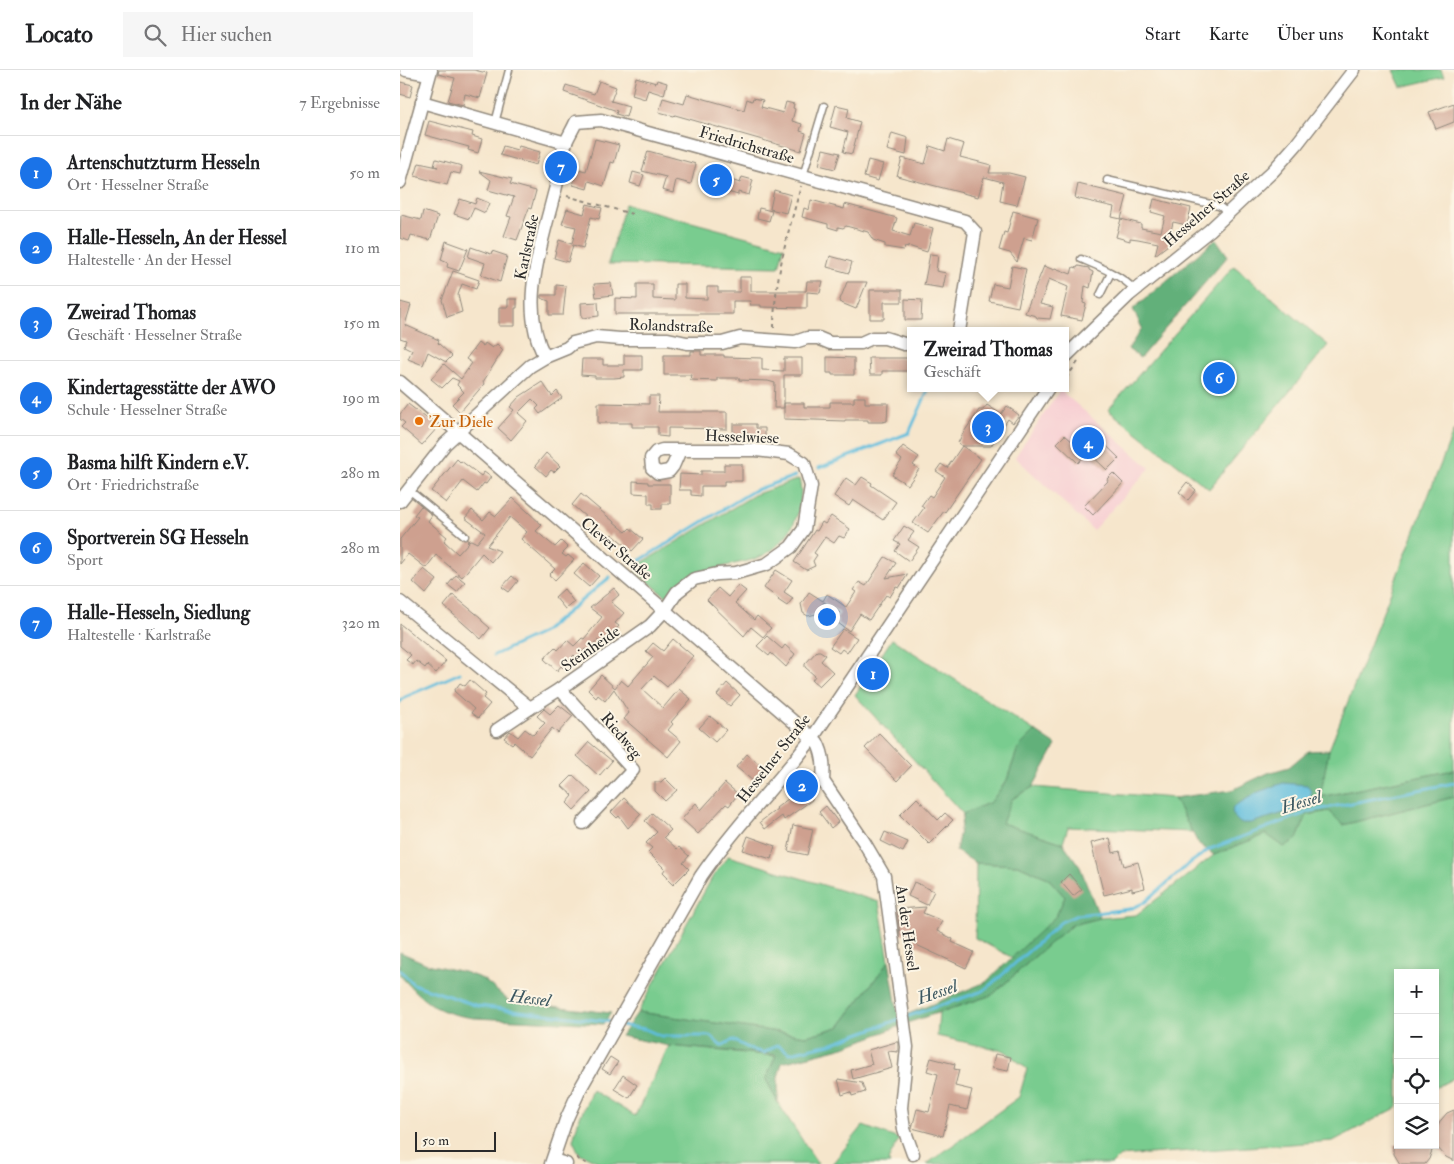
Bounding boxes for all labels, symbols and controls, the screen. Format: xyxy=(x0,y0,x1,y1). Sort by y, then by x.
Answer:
search box xyxy=(123,12,473,57)
text: Locato xyxy=(25,19,93,50)
icon: search xyxy=(141,21,169,49)
text: Hier suchen xyxy=(181,23,272,47)
text: Start xyxy=(1145,23,1181,46)
text: Karte xyxy=(1209,23,1249,46)
text: Über uns xyxy=(1277,23,1343,46)
text: Kontakt xyxy=(1371,23,1429,46)
text: In der Nähe xyxy=(20,89,122,116)
text: 7 Ergebnisse xyxy=(299,93,380,113)
street label: Friedrichstraße xyxy=(697,122,797,168)
pin: 7 xyxy=(545,148,577,186)
text: Artenschutzturm Hesseln xyxy=(67,151,260,175)
pin: 5 xyxy=(700,161,732,199)
text: 1 xyxy=(33,163,39,183)
text: 50 m xyxy=(349,163,380,183)
street label: Hesselner Straße xyxy=(1159,166,1254,252)
text: Ort · Hesselner Straße xyxy=(67,175,209,195)
street label: Karlstraße xyxy=(510,212,544,282)
text: Halle-Hesseln, An der Hessel xyxy=(67,226,287,250)
text: 2 xyxy=(32,238,40,258)
text: 110 m xyxy=(345,238,380,258)
text: Haltestelle · An der Hessel xyxy=(67,250,232,270)
text: Zweirad Thomas xyxy=(67,301,196,325)
text: 3 xyxy=(33,313,39,333)
text: 150 m xyxy=(343,313,380,333)
street label: Rolandstraße xyxy=(629,315,714,337)
text: Geschäft · Hesselner Straße xyxy=(67,325,242,345)
popup xyxy=(907,327,1069,392)
text: Zweirad Thomas xyxy=(923,338,1053,362)
pin: 6 xyxy=(1203,359,1235,397)
text: Geschäft xyxy=(923,362,981,382)
text: Kindertagesstätte der AWO xyxy=(67,376,276,400)
text: 4 xyxy=(32,388,40,408)
text: 190 m xyxy=(342,388,380,408)
text: Schule · Hesselner Straße xyxy=(67,400,227,420)
pin: 3 xyxy=(972,408,1004,446)
place label: Zur Diele xyxy=(429,412,494,432)
marker: Zur Diele xyxy=(413,415,425,427)
pin: 4 xyxy=(1072,424,1104,462)
street label: Hesselwiese xyxy=(705,426,780,448)
text: Basma hilft Kindern e.V. xyxy=(67,451,249,475)
text: 5 xyxy=(32,463,40,483)
text: 280 m xyxy=(340,463,380,483)
text: Ort · Friedrichstraße xyxy=(67,475,199,495)
street label: Clever Straße xyxy=(577,513,656,585)
text: Sportverein SG Hesseln xyxy=(67,526,249,550)
text: 6 xyxy=(32,538,40,558)
text: 280 m xyxy=(340,538,380,558)
text: Sport xyxy=(67,550,103,570)
text: Halle-Hesseln, Siedlung xyxy=(67,601,250,625)
your location xyxy=(814,604,840,630)
text: 7 xyxy=(32,613,40,633)
text: 320 m xyxy=(342,613,380,633)
street label: Steinheide xyxy=(557,621,624,676)
text: Haltestelle · Karlstraße xyxy=(67,625,211,645)
pin: 1 xyxy=(857,655,889,693)
street label: Riedweg xyxy=(596,708,647,764)
street label: Hesselner Straße xyxy=(733,710,815,807)
pin: 2 xyxy=(786,767,818,805)
water label: Hessel xyxy=(1277,785,1326,820)
street label: An der Hessel xyxy=(891,883,923,973)
map controls xyxy=(1394,969,1439,1149)
button: + xyxy=(1394,969,1439,1014)
water label: Hessel xyxy=(913,974,962,1010)
water label: Hessel xyxy=(507,984,554,1013)
button: − xyxy=(1394,1014,1439,1059)
button: locate xyxy=(1394,1059,1439,1104)
button: layers xyxy=(1394,1104,1439,1149)
scale bar xyxy=(415,1129,496,1152)
text: 50 m xyxy=(422,1132,449,1149)

